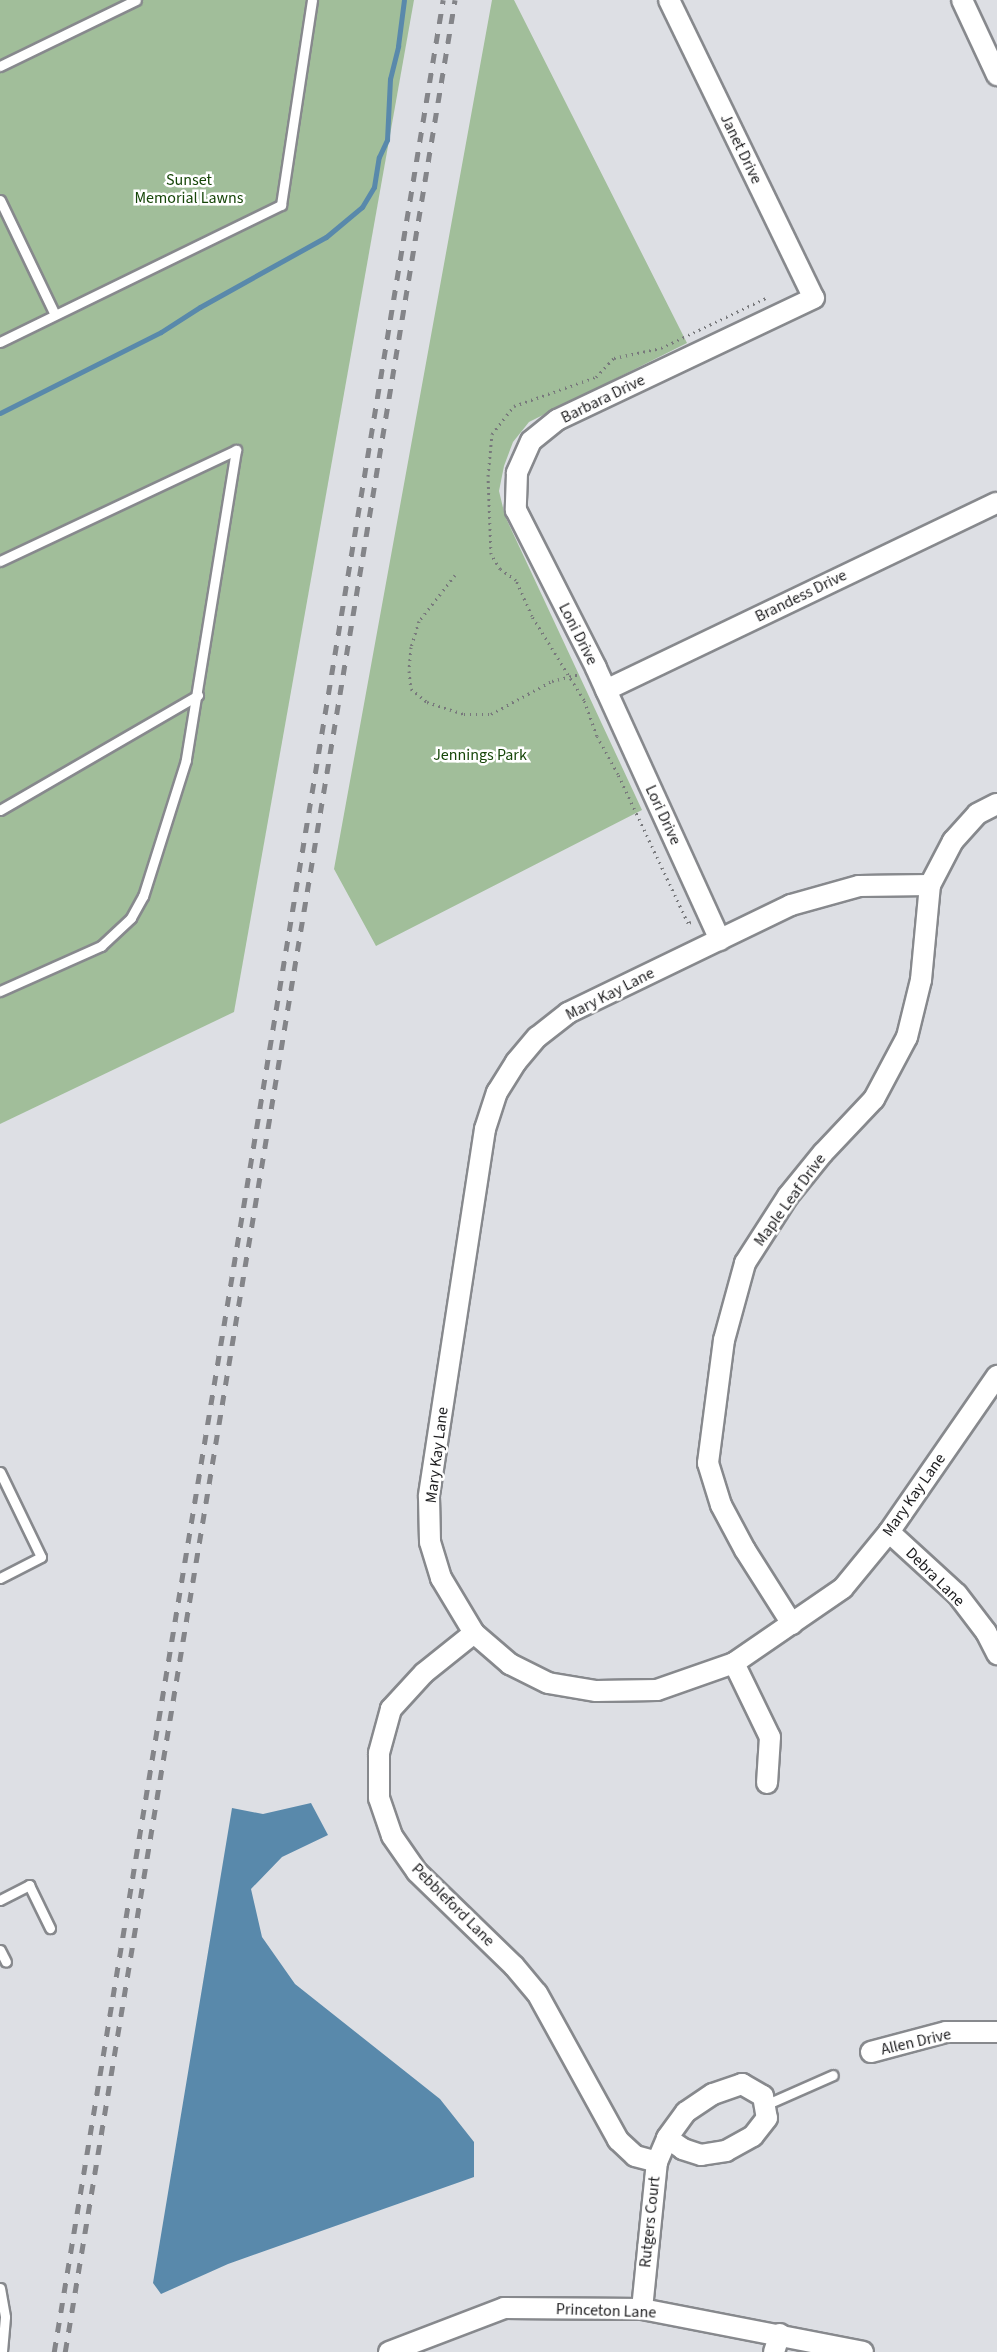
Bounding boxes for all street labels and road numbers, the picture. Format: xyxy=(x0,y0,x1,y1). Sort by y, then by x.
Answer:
street label: Janet Drive xyxy=(716,111,766,187)
street label: Barbara Drive xyxy=(558,370,648,428)
street label: Brandess Drive xyxy=(752,566,850,626)
street label: Loni Drive xyxy=(554,600,602,668)
street label: Lori Drive xyxy=(641,782,685,848)
street label: Mary Kay Lane xyxy=(562,963,658,1025)
street label: Maple Leaf Drive xyxy=(750,1150,830,1250)
street label: Mary Kay Lane xyxy=(422,1406,452,1504)
street label: Mary Kay Lane xyxy=(878,1450,950,1540)
street label: Debra Lane xyxy=(901,1543,969,1611)
street label: Pebbleford Lane xyxy=(408,1860,498,1950)
street label: Allen Drive xyxy=(879,2025,953,2059)
street label: Rutgers Court xyxy=(636,2175,664,2269)
street label: Princeton Lane xyxy=(556,2300,656,2322)

